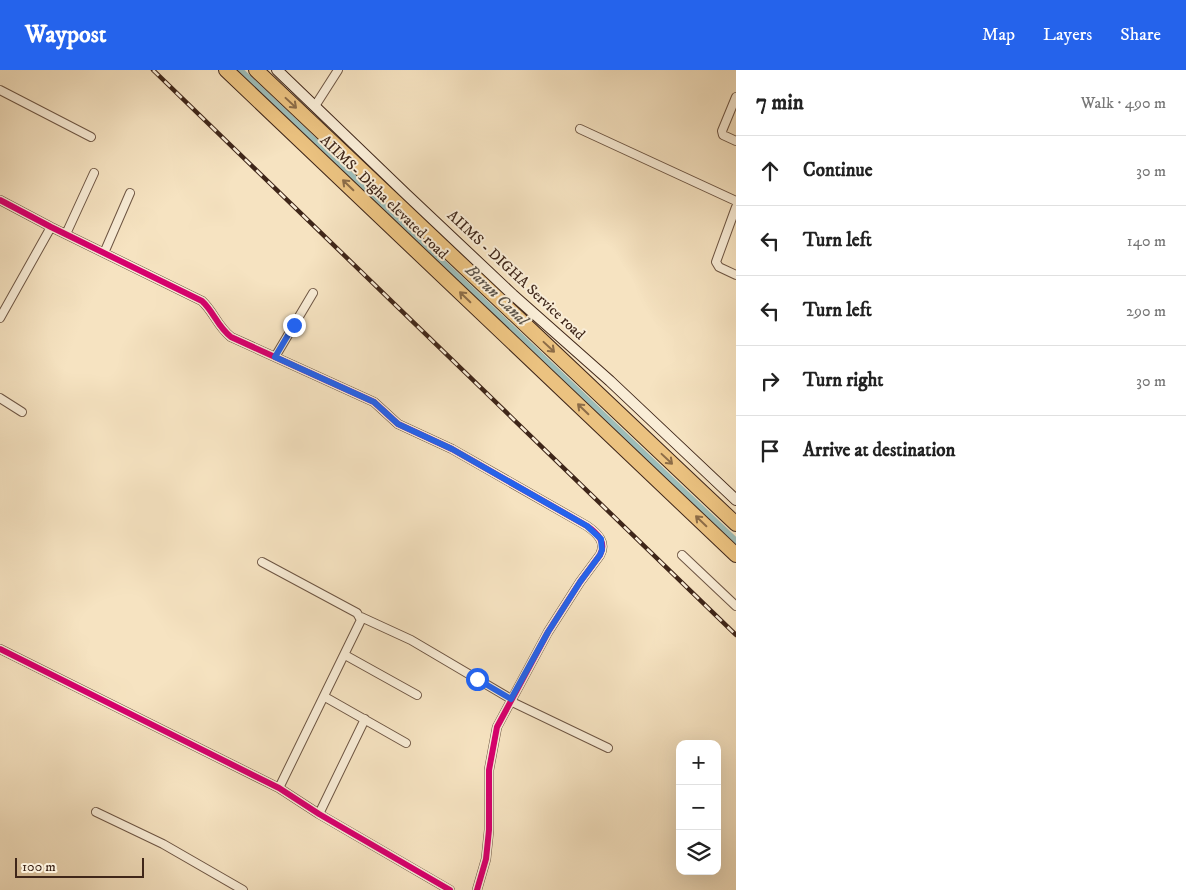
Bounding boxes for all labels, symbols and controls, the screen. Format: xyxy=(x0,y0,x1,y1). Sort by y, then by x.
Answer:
text: Waypost xyxy=(25,20,106,50)
text: Map xyxy=(982,24,1015,46)
text: Layers xyxy=(1043,24,1092,46)
text: Share xyxy=(1120,24,1161,46)
text: 7 min xyxy=(756,90,804,116)
text: Walk · 490 m xyxy=(1081,93,1166,113)
one-way arrow xyxy=(285,97,297,110)
street label: AIIMS- Digha elevated road xyxy=(316,131,452,264)
icon: ahead xyxy=(756,157,784,185)
text: Continue xyxy=(803,159,873,182)
text: 30 m xyxy=(1136,161,1166,181)
one-way arrow xyxy=(341,179,354,191)
street label: AIIMS - DIGHA Service road xyxy=(443,206,589,344)
icon: left xyxy=(756,227,784,255)
text: Turn left xyxy=(803,229,872,252)
text: 140 m xyxy=(1127,231,1166,251)
water label: Barun Canal xyxy=(461,260,534,331)
one-way arrow xyxy=(459,291,472,303)
icon: left xyxy=(756,297,784,325)
text: Turn left xyxy=(803,299,872,322)
text: 290 m xyxy=(1126,301,1166,321)
route end xyxy=(283,314,306,337)
one-way arrow xyxy=(542,341,555,353)
icon: right xyxy=(756,367,784,395)
text: Turn right xyxy=(803,369,883,392)
text: 30 m xyxy=(1136,371,1166,391)
one-way arrow xyxy=(577,403,589,415)
icon: arrive xyxy=(756,437,784,465)
text: Arrive at destination xyxy=(803,439,955,462)
one-way arrow xyxy=(661,453,673,465)
one-way arrow xyxy=(694,515,707,527)
route start xyxy=(466,668,489,691)
map controls xyxy=(676,740,721,875)
button: + xyxy=(676,740,721,785)
button: − xyxy=(676,785,721,830)
button: layers xyxy=(676,830,721,875)
scale bar xyxy=(15,855,144,878)
text: 100 m xyxy=(22,858,56,876)

